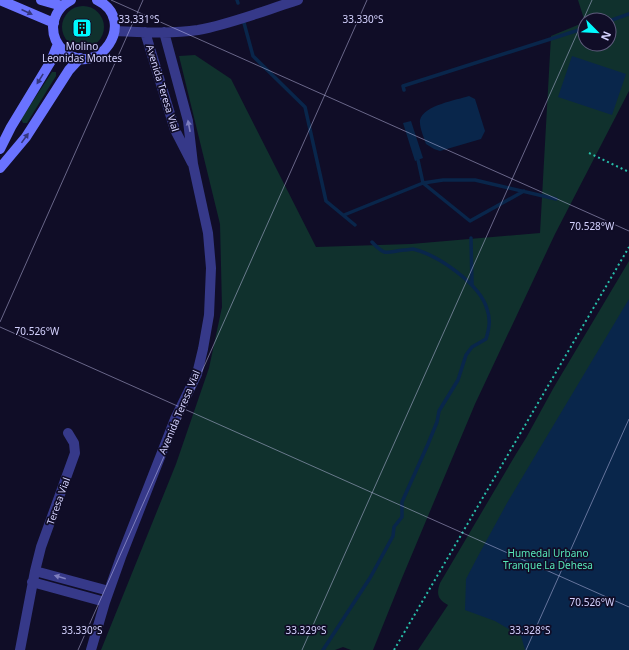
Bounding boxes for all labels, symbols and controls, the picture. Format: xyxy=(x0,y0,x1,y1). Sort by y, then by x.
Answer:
one-way arrow xyxy=(21,8,33,15)
text: 33.331°S xyxy=(118,12,160,26)
text: 33.330°S xyxy=(342,12,384,26)
north arrow xyxy=(577,12,617,52)
building icon: Molino Leonidas Montes xyxy=(71,17,93,39)
text: N xyxy=(598,29,615,43)
place label: Molino Leonidas Montes xyxy=(42,39,122,65)
street label: Avenida Teresa Vial xyxy=(143,43,183,133)
one-way arrow xyxy=(37,73,44,85)
one-way arrow xyxy=(186,120,192,132)
one-way arrow xyxy=(21,133,29,144)
text: 70.528°W xyxy=(570,219,615,233)
text: 70.526°W xyxy=(15,324,60,338)
street label: Avenida Teresa Vial xyxy=(155,368,203,456)
street label: Teresa Vial xyxy=(43,475,73,527)
park label: Humedal Urbano Tranque La Dehesa xyxy=(503,546,593,572)
one-way arrow xyxy=(54,574,66,580)
text: 70.526°W xyxy=(570,595,615,609)
text: 33.330°S xyxy=(61,623,103,637)
text: 33.329°S xyxy=(285,623,327,637)
text: 33.328°S xyxy=(509,623,551,637)

